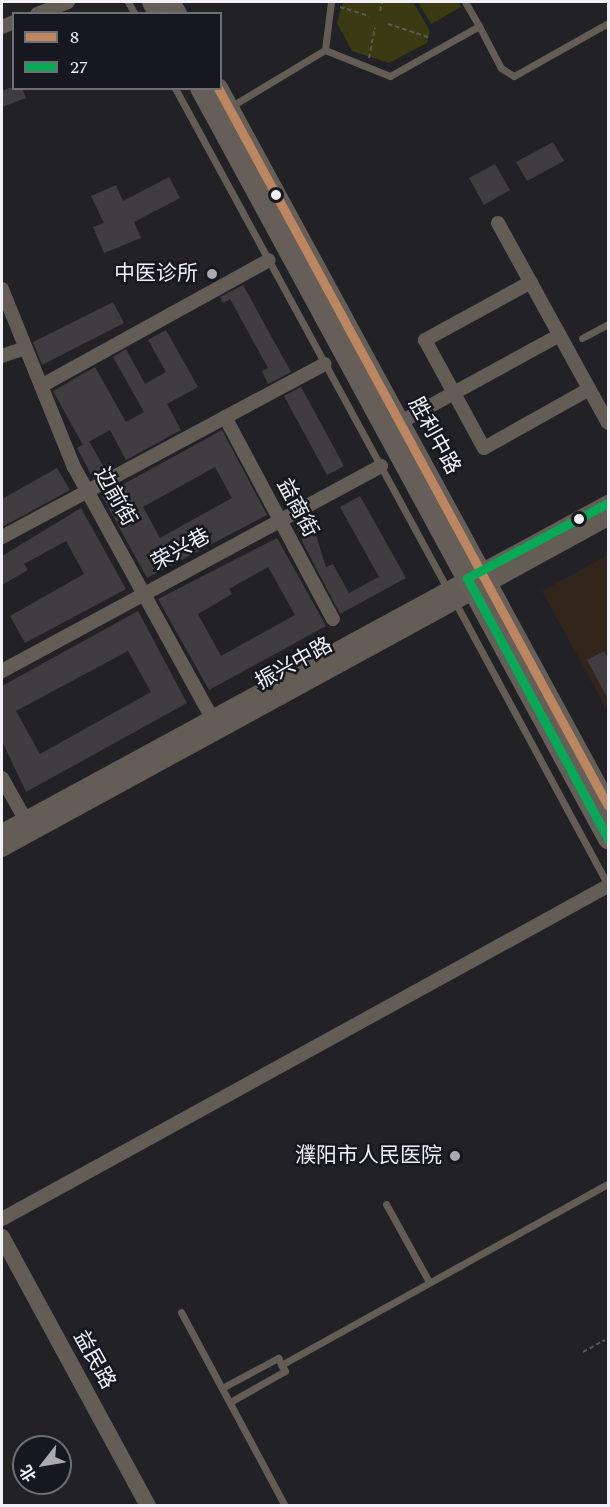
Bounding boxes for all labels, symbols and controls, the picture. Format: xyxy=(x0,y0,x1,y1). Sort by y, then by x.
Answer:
legend xyxy=(12,12,222,90)
text: 8 xyxy=(70,24,79,51)
text: 27 xyxy=(70,54,88,81)
unlabelled marker xyxy=(270,189,282,201)
place label: 中医诊所 xyxy=(114,261,198,287)
marker: 中医诊所 xyxy=(203,265,221,283)
street label: 胜利中路 xyxy=(403,393,465,479)
street label: 边前街 xyxy=(89,463,141,531)
street label: 益商街 xyxy=(271,474,323,542)
unlabelled marker xyxy=(573,513,585,525)
street label: 荣兴巷 xyxy=(147,524,215,576)
street label: 振兴中路 xyxy=(251,633,337,695)
place label: 濮阳市人民医院 xyxy=(295,1143,442,1169)
marker: 濮阳市人民医院 xyxy=(446,1147,464,1165)
street label: 益民路 xyxy=(68,1326,120,1394)
north arrow xyxy=(12,1435,72,1495)
text: 北 xyxy=(14,1460,43,1486)

